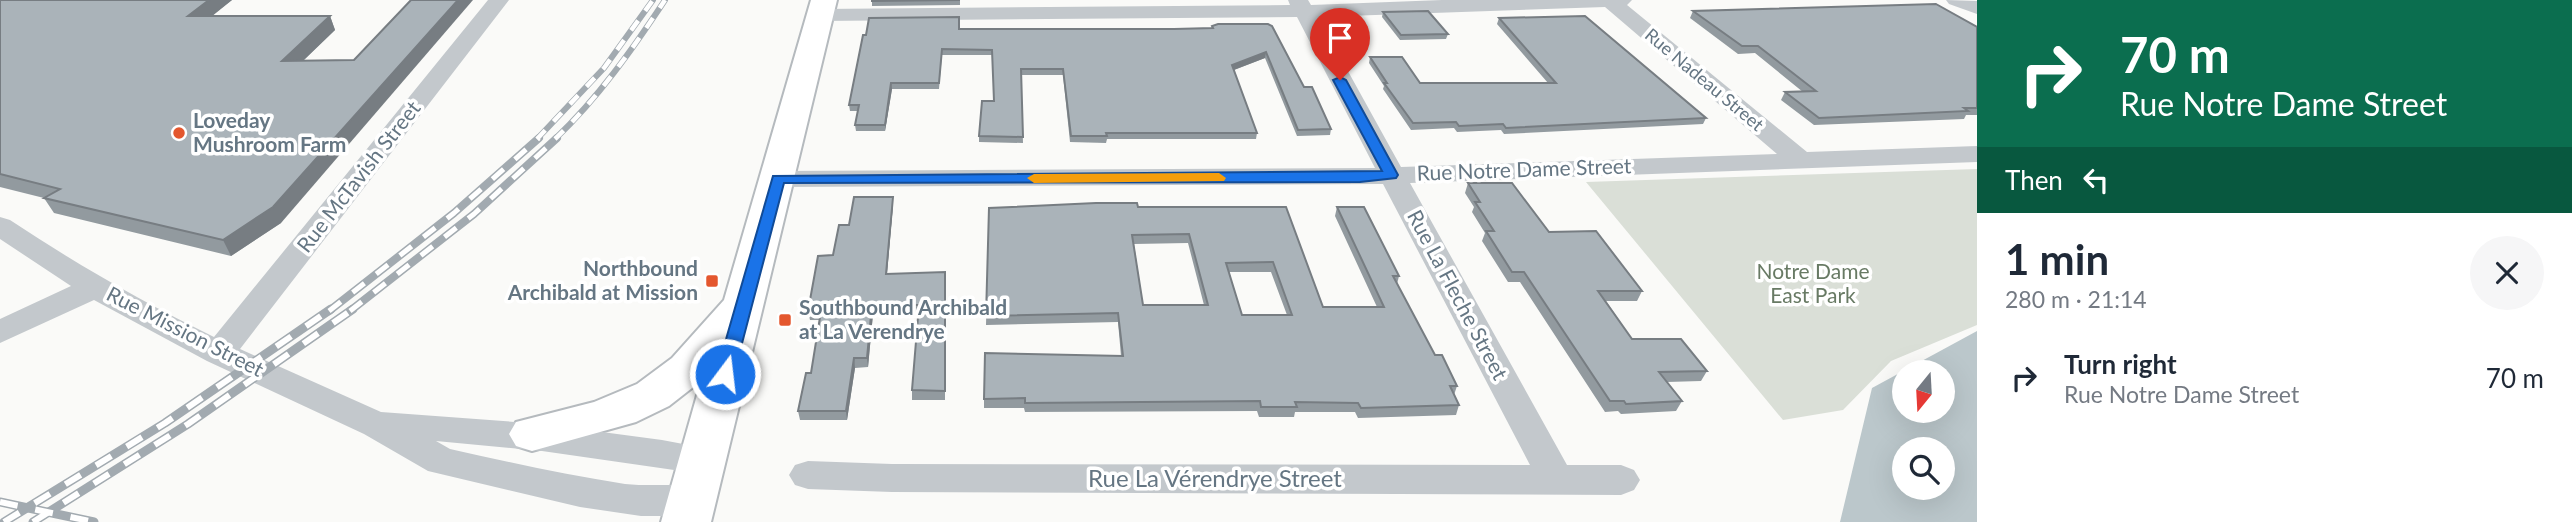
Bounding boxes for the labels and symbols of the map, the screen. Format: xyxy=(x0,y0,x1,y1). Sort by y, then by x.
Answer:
pin xyxy=(1310,8,1370,80)
street label: Rue Nadeau Street xyxy=(1641,23,1769,136)
street label: Rue McTavish Street xyxy=(291,95,425,257)
place label: Loveday Mushroom Farm xyxy=(193,107,346,156)
marker: Loveday Mushroom Farm xyxy=(171,125,187,141)
street label: Rue Notre Dame Street xyxy=(1416,152,1632,185)
street label: Rue La Fleche Street xyxy=(1403,205,1514,384)
place label: Northbound Archibald at Mission xyxy=(507,255,698,304)
park label: Notre Dame East Park xyxy=(1756,258,1870,307)
marker: Northbound Archibald at Mission xyxy=(704,273,720,289)
street label: Rue Mission Street xyxy=(103,280,269,381)
place label: Southbound Archibald at La Verendrye xyxy=(799,294,1007,343)
marker: Southbound Archibald at La Verendrye xyxy=(777,312,793,328)
position arrow xyxy=(688,337,762,411)
north arrow xyxy=(1892,360,1955,424)
street label: Rue La Vérendrye Street xyxy=(1088,463,1342,492)

